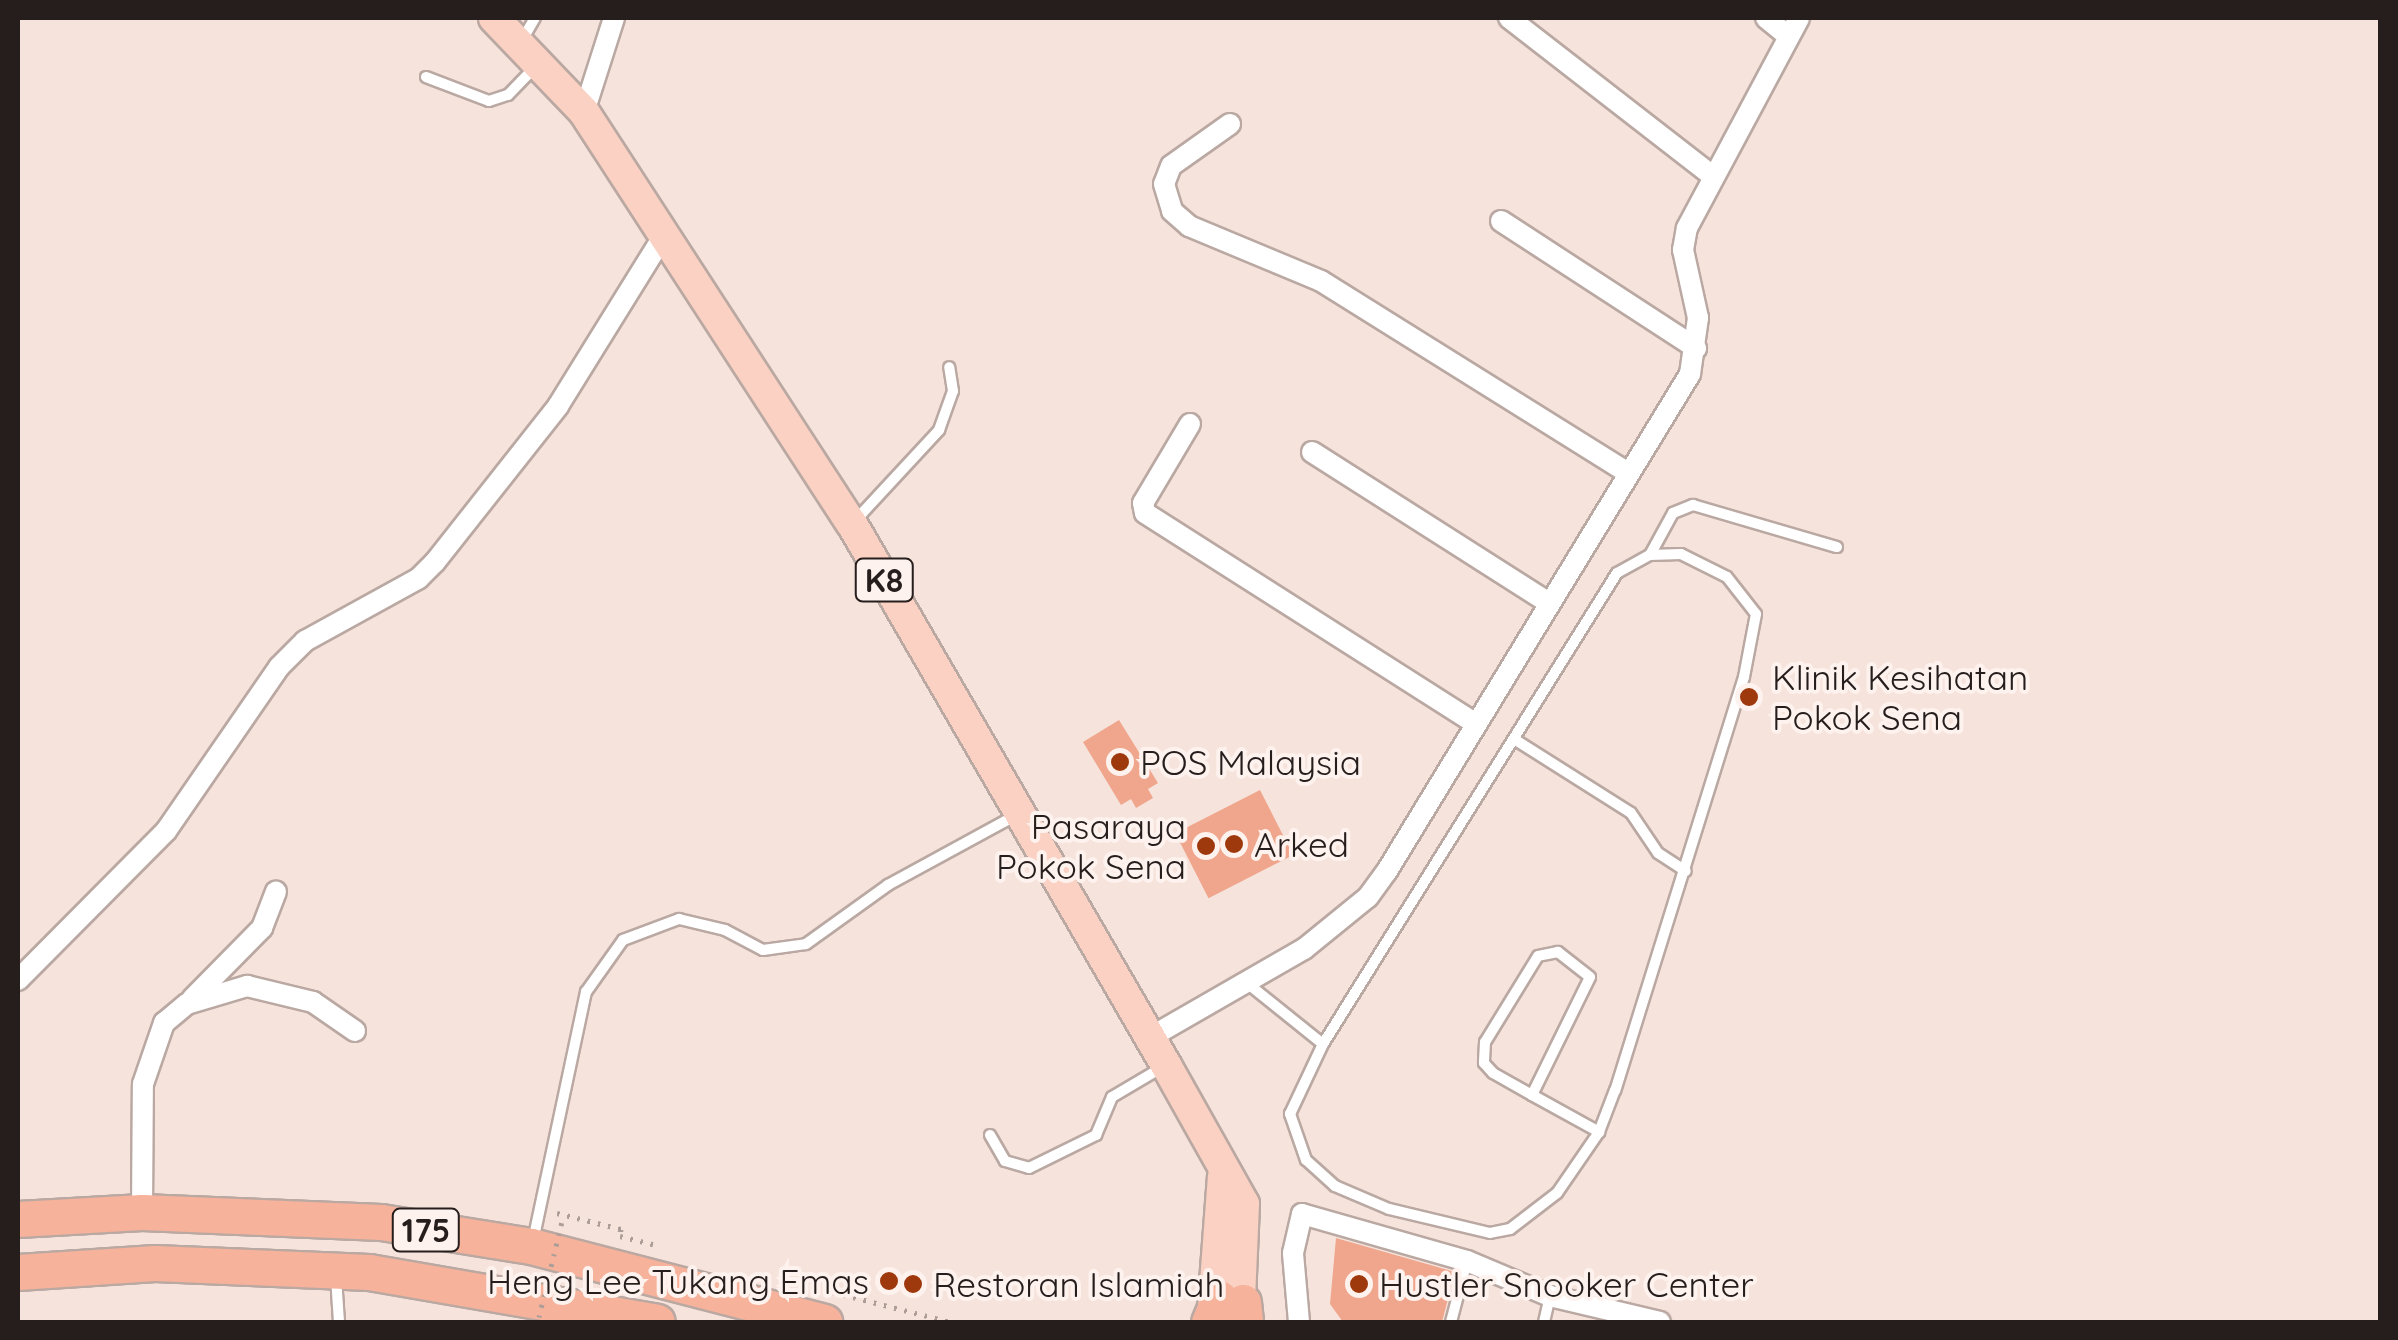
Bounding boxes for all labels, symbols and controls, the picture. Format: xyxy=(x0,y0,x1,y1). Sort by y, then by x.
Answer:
road number: K8 xyxy=(854,553,914,607)
place label: Klinik Kesihatan Pokok Sena xyxy=(1772,656,2028,738)
marker: Klinik Kesihatan Pokok Sena xyxy=(1736,684,1762,710)
place label: POS Malaysia xyxy=(1140,741,1361,783)
marker: POS Malaysia xyxy=(1109,751,1131,773)
place label: Pasaraya Pokok Sena xyxy=(996,805,1186,887)
place label: Arked xyxy=(1254,823,1349,865)
marker: Arked xyxy=(1223,833,1245,855)
marker: Pasaraya Pokok Sena xyxy=(1195,835,1217,857)
road number: 175 xyxy=(391,1203,461,1257)
place label: Heng Lee Tukang Emas xyxy=(487,1260,869,1302)
place label: Restoran Islamiah xyxy=(933,1263,1224,1305)
place label: Hustler Snooker Center xyxy=(1379,1263,1754,1305)
marker: Heng Lee Tukang Emas xyxy=(878,1270,900,1292)
marker: Restoran Islamiah xyxy=(902,1273,924,1295)
marker: Hustler Snooker Center xyxy=(1348,1273,1370,1295)

